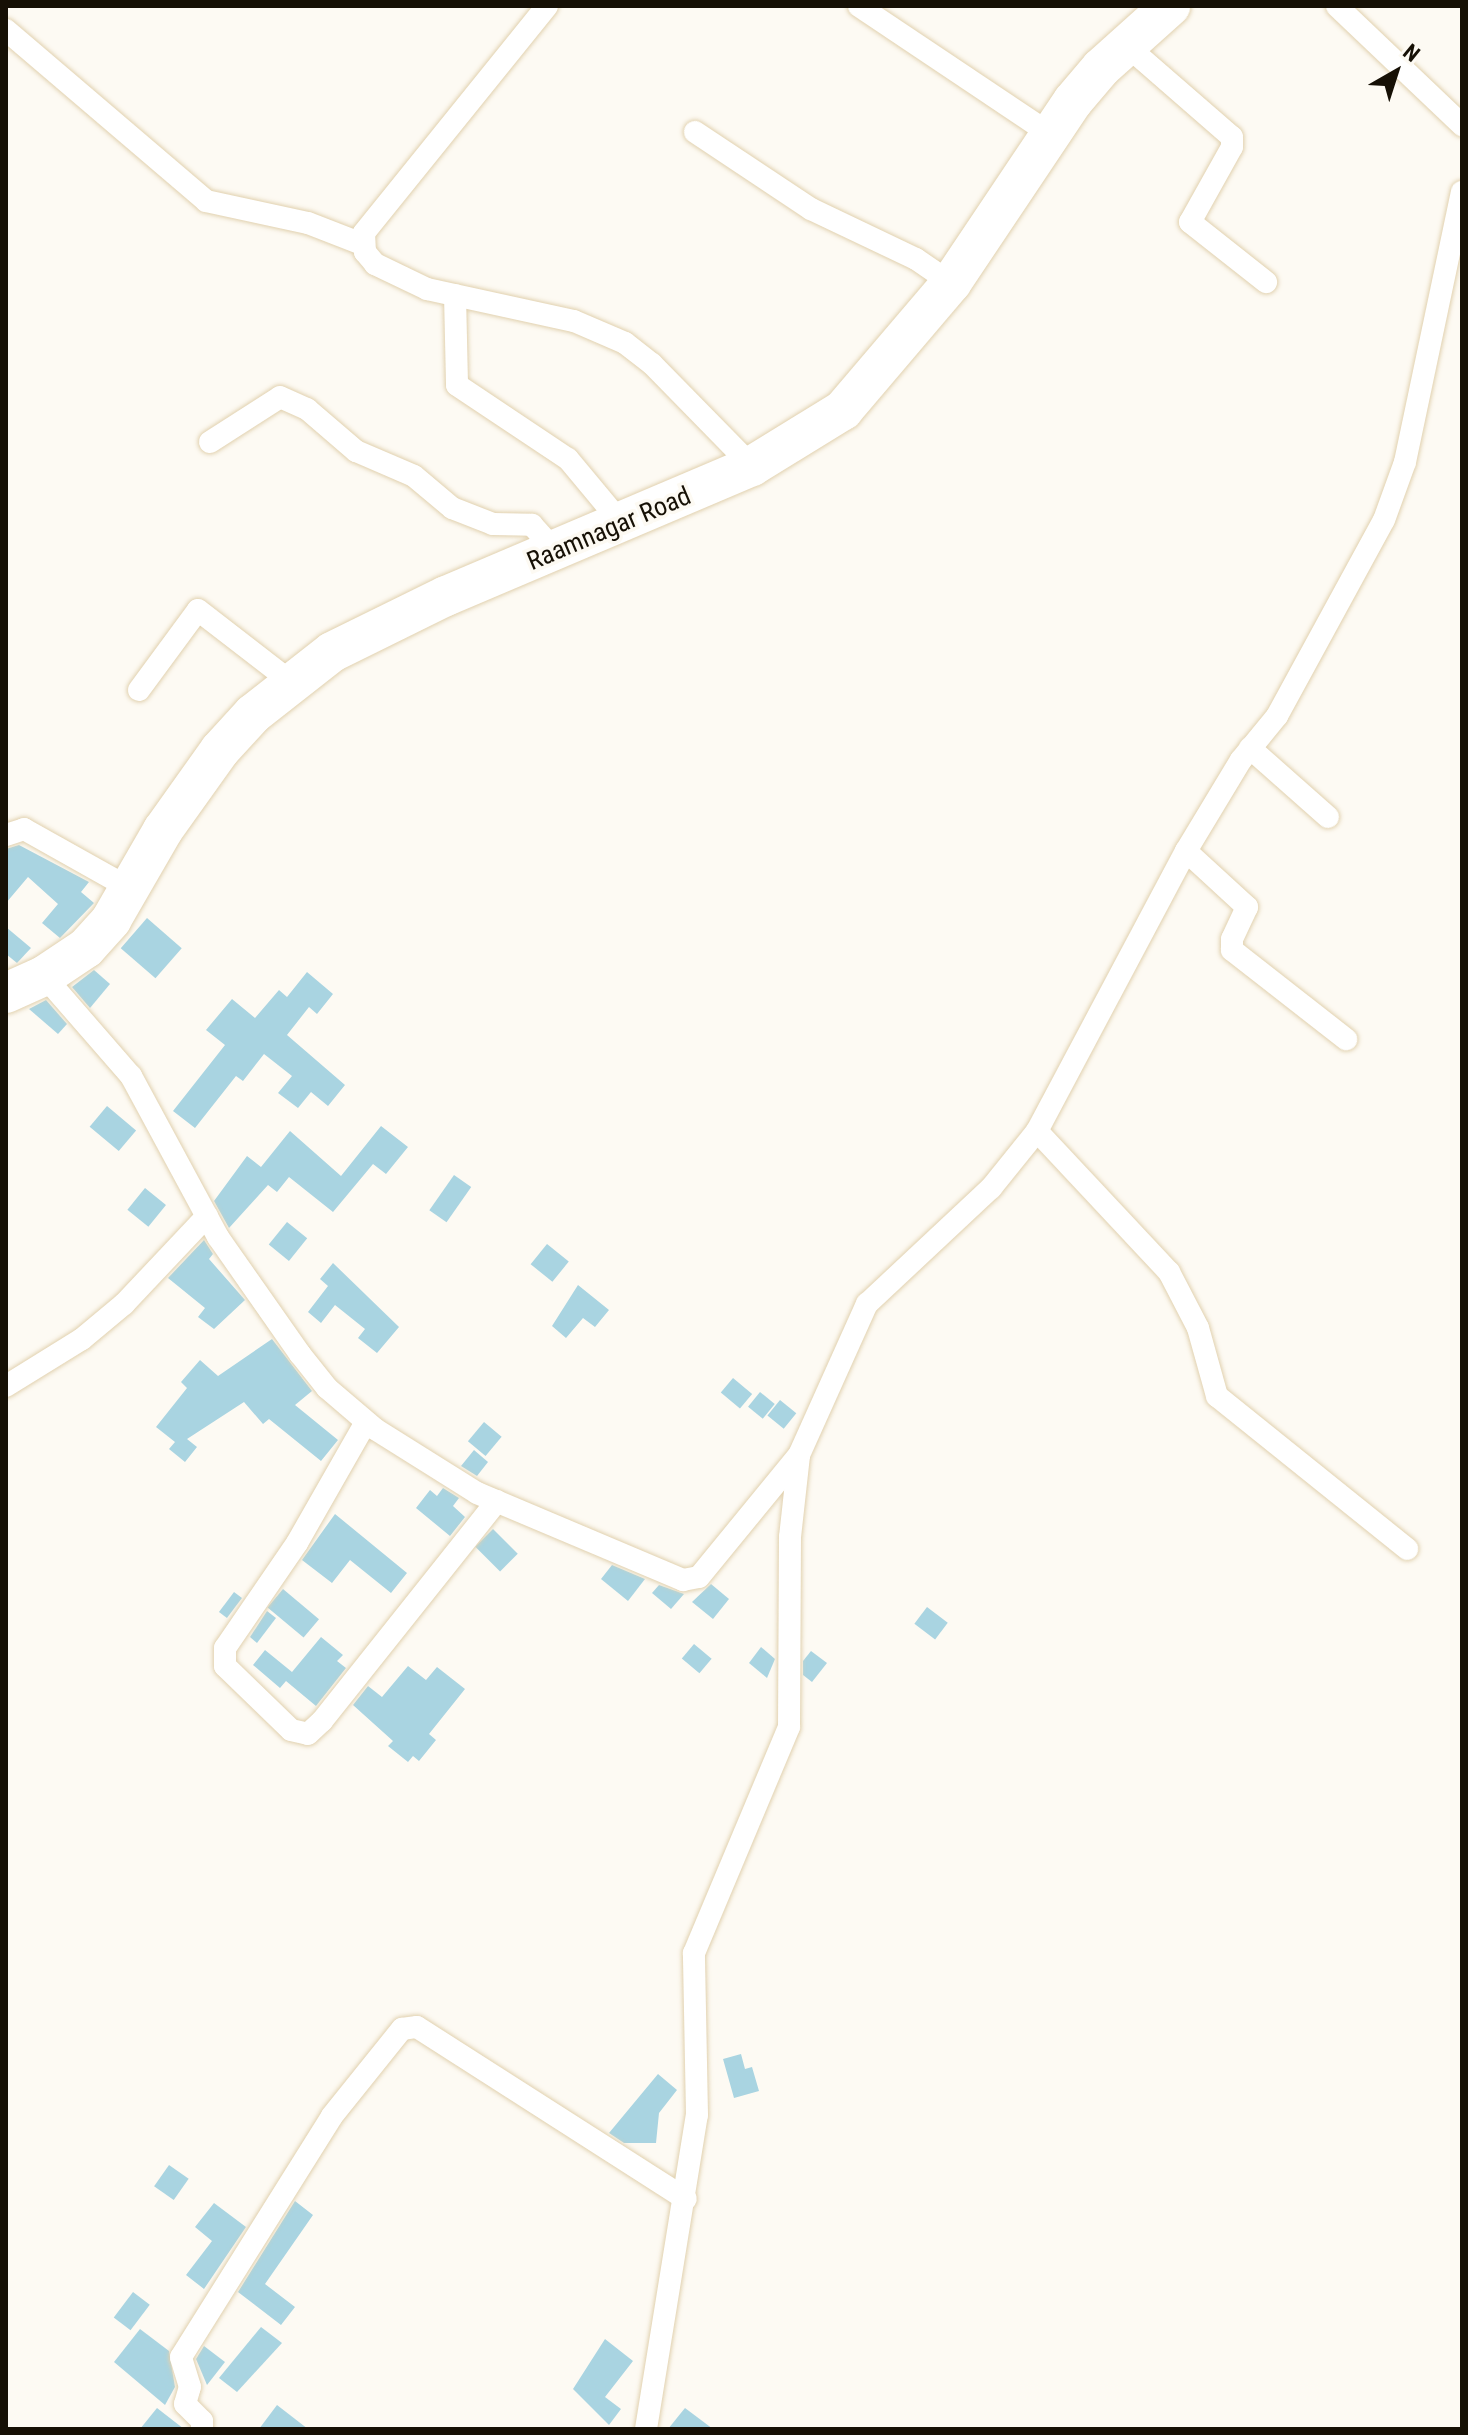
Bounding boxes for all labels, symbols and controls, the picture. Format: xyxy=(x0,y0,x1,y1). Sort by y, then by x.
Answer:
north arrow xyxy=(1356,32,1436,112)
text: N xyxy=(1398,39,1425,67)
street label: Raamnagar Road xyxy=(522,481,696,577)

